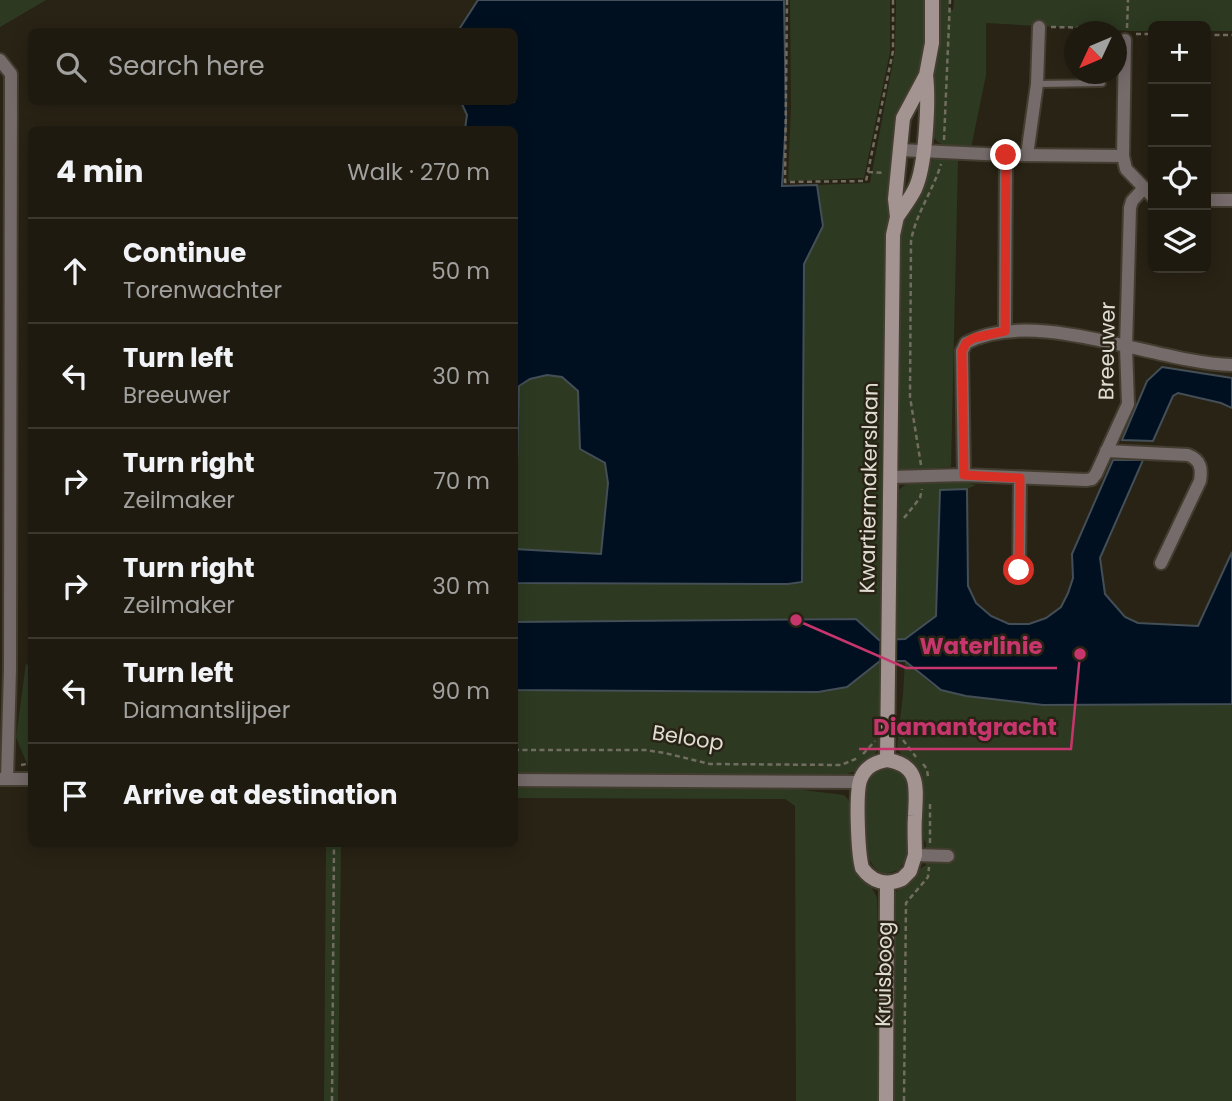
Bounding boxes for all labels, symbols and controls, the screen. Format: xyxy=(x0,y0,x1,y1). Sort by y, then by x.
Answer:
north arrow xyxy=(1064,21,1127,84)
map controls xyxy=(1148,21,1211,273)
button: + xyxy=(1148,21,1211,84)
search box xyxy=(28,28,518,105)
icon: search xyxy=(52,48,90,86)
text: Search here xyxy=(108,48,265,84)
button: − xyxy=(1148,84,1211,147)
route end xyxy=(990,139,1021,170)
button: locate xyxy=(1148,147,1211,210)
text: 4 min xyxy=(56,150,144,193)
text: Walk · 270 m xyxy=(347,156,490,188)
button: layers xyxy=(1148,210,1211,273)
text: Continue xyxy=(123,235,246,271)
icon: ahead xyxy=(56,252,94,290)
text: 50 m xyxy=(431,255,490,287)
text: Torenwachter xyxy=(123,274,282,306)
street label: Breeuwer xyxy=(1091,301,1122,400)
text: Turn left xyxy=(123,340,234,376)
icon: left xyxy=(56,357,94,395)
text: 30 m xyxy=(432,360,490,392)
text: Breeuwer xyxy=(123,379,231,411)
street label: Kwartiermakerslaan xyxy=(852,382,885,594)
text: Turn right xyxy=(123,445,255,481)
icon: right xyxy=(56,462,94,500)
text: 70 m xyxy=(433,465,490,497)
text: Zeilmaker xyxy=(123,484,235,516)
text: Turn right xyxy=(123,550,255,586)
route start xyxy=(1003,554,1034,585)
icon: right xyxy=(56,567,94,605)
text: 30 m xyxy=(432,570,490,602)
text: Zeilmaker xyxy=(123,589,235,621)
callout: Waterlinie xyxy=(906,624,1057,668)
text: Waterlinie xyxy=(919,630,1043,662)
text: Turn left xyxy=(123,655,234,691)
icon: left xyxy=(56,672,94,710)
text: 90 m xyxy=(431,675,490,707)
text: Diamantslijper xyxy=(123,694,290,726)
callout: Diamantgracht xyxy=(859,705,1071,749)
text: Diamantgracht xyxy=(873,711,1057,743)
street label: Beloop xyxy=(650,718,726,757)
icon: arrive xyxy=(56,777,94,815)
text: Arrive at destination xyxy=(123,777,398,813)
street label: Kruisboog xyxy=(868,921,899,1027)

